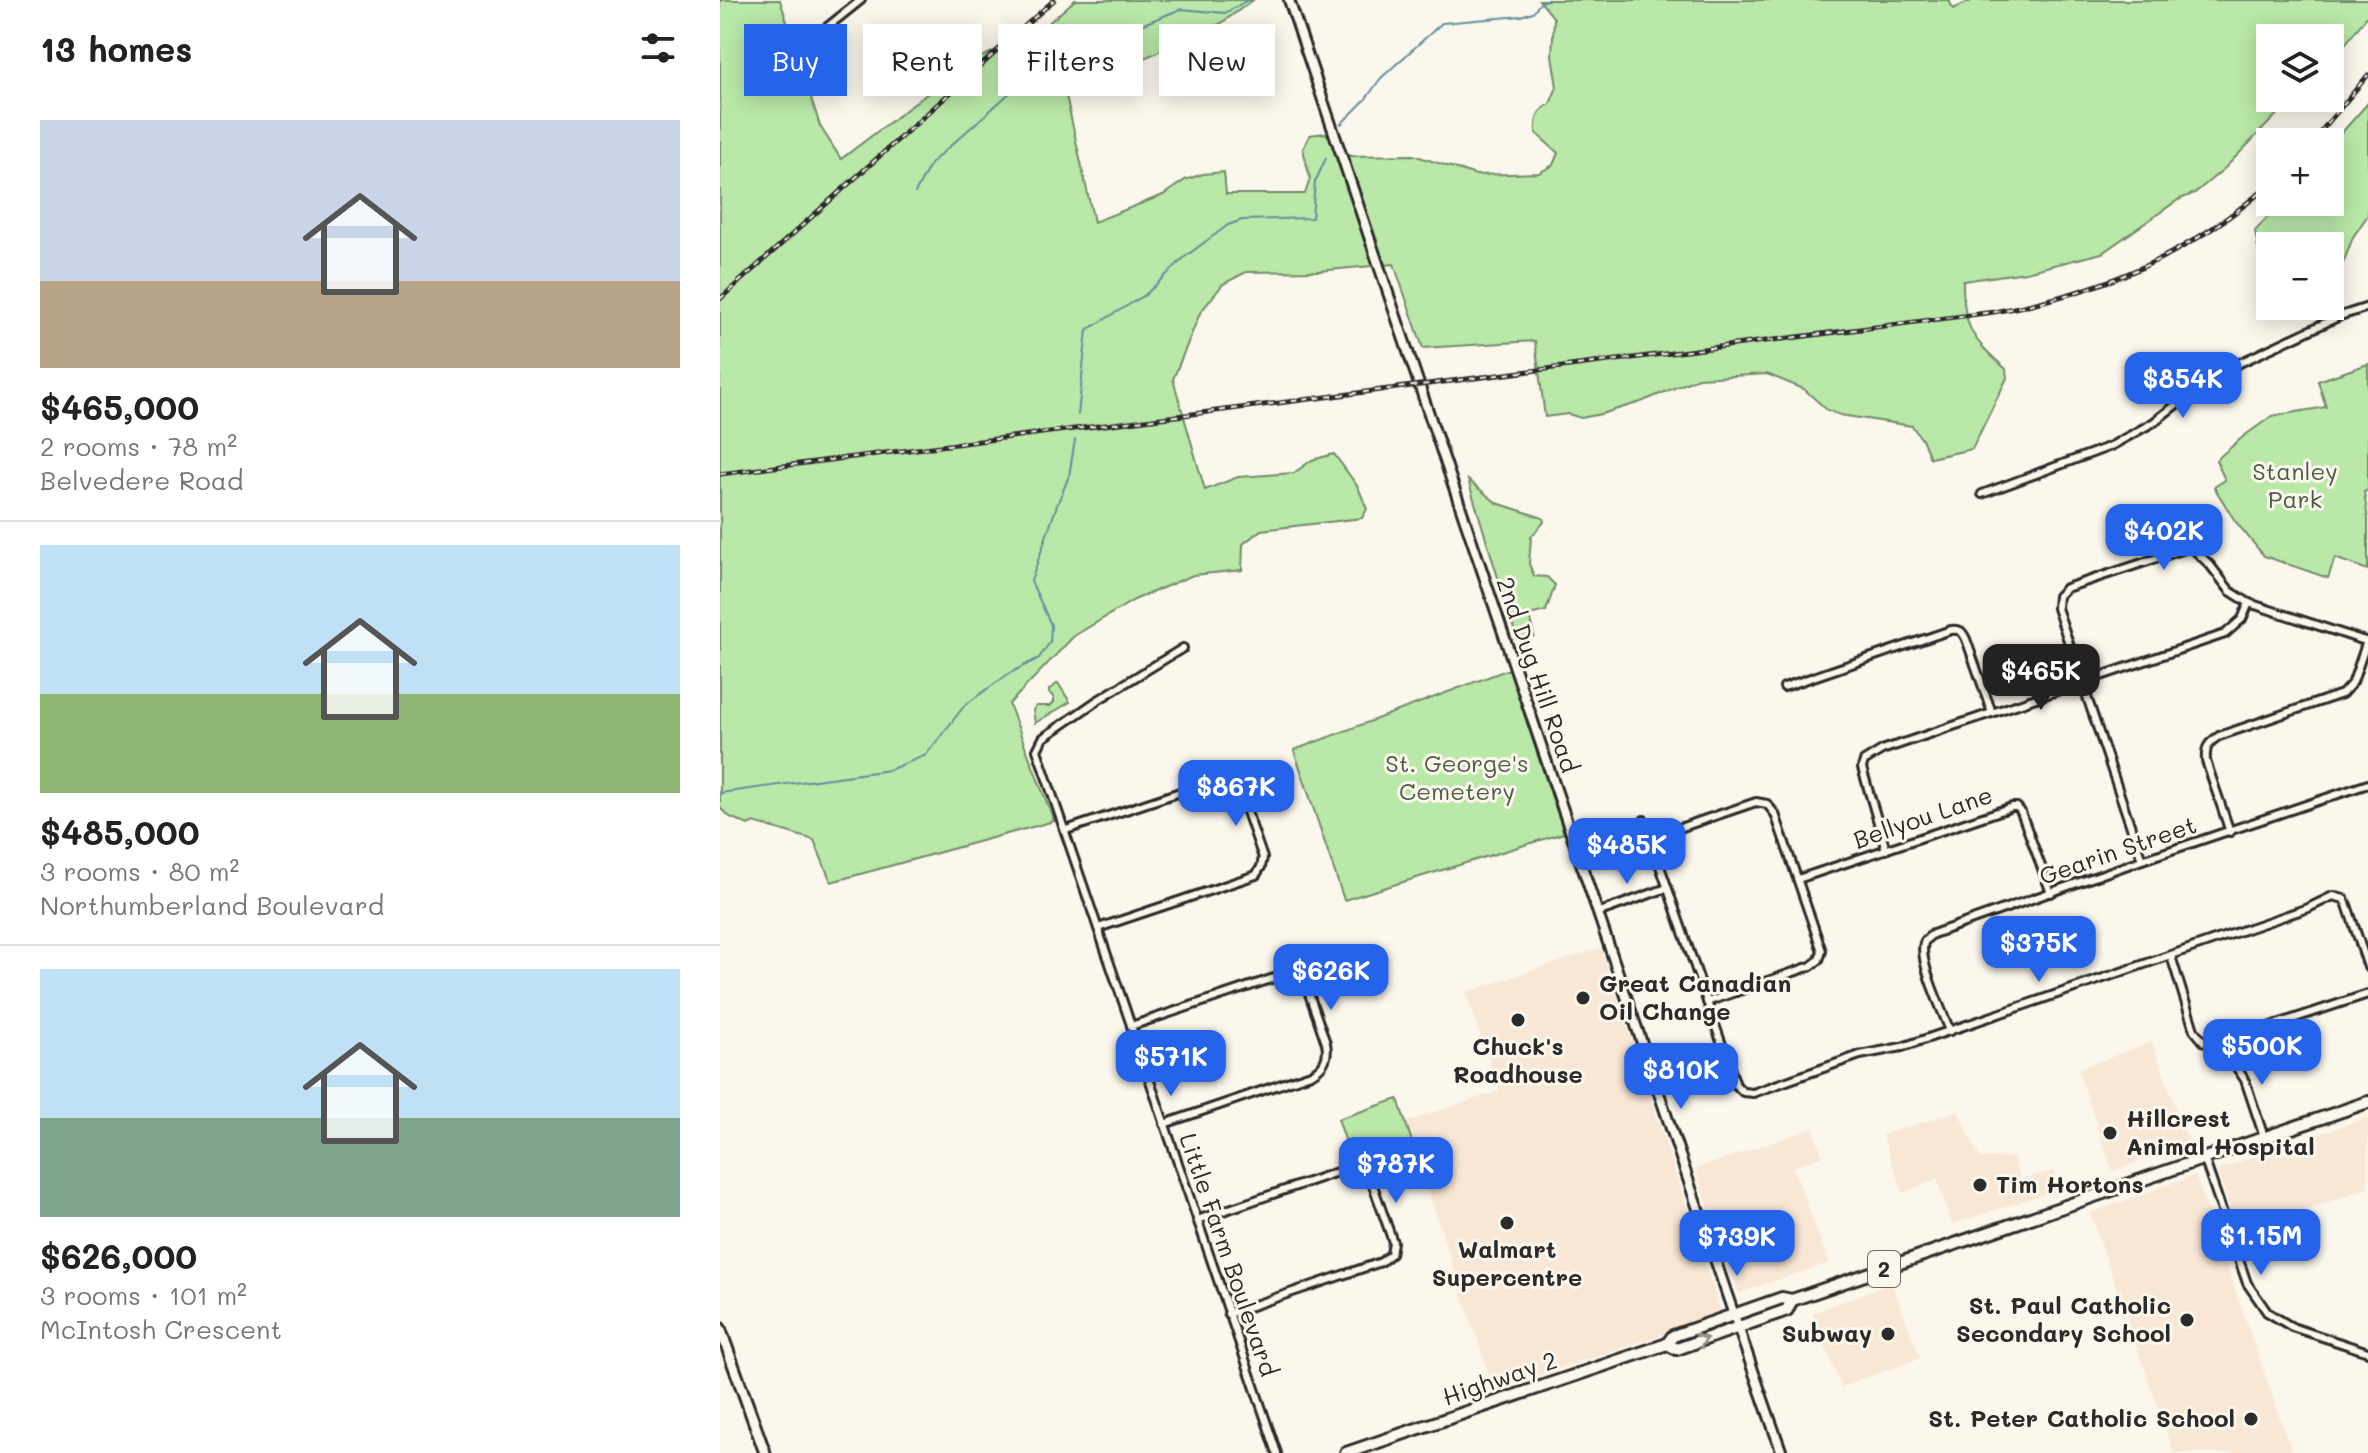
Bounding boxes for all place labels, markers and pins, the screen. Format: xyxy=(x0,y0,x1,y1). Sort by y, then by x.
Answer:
pin: $854K xyxy=(2127,352,2239,420)
pin: $402K xyxy=(2108,504,2220,572)
pin: $465K xyxy=(1985,644,2097,712)
pin: $867K xyxy=(1180,760,1292,828)
pin: $485K xyxy=(1571,818,1683,886)
pin: $375K xyxy=(1983,916,2095,984)
pin: $626K xyxy=(1275,944,1387,1012)
place label: Great Canadian Oil Change xyxy=(1599,967,1791,1026)
marker: Great Canadian Oil Change xyxy=(1574,989,1592,1007)
marker: Chuck's Roadhouse xyxy=(1509,1011,1527,1029)
pin: $500K xyxy=(2206,1019,2318,1087)
pin: $571K xyxy=(1115,1030,1227,1098)
place label: Chuck's Roadhouse xyxy=(1453,1030,1583,1089)
pin: $810K xyxy=(1625,1043,1737,1111)
place label: Hillcrest Animal Hospital xyxy=(2126,1102,2315,1161)
marker: Hillcrest Animal Hospital xyxy=(2101,1124,2119,1142)
pin: $787K xyxy=(1340,1137,1452,1205)
place label: Tim Hortons xyxy=(1996,1168,2143,1199)
marker: Tim Hortons xyxy=(1971,1176,1989,1194)
pin: $1.15M xyxy=(2196,1209,2326,1277)
pin: $739K xyxy=(1681,1210,1793,1278)
marker: Walmart Supercentre xyxy=(1498,1214,1516,1232)
place label: Walmart Supercentre xyxy=(1432,1233,1582,1292)
place label: St. Paul Catholic Secondary School xyxy=(1956,1289,2171,1348)
marker: St. Paul Catholic Secondary School xyxy=(2178,1311,2196,1329)
place label: Subway xyxy=(1782,1317,1872,1348)
marker: Subway xyxy=(1879,1325,1897,1343)
place label: St. Peter Catholic School xyxy=(1928,1402,2235,1433)
marker: St. Peter Catholic School xyxy=(2242,1410,2260,1428)

